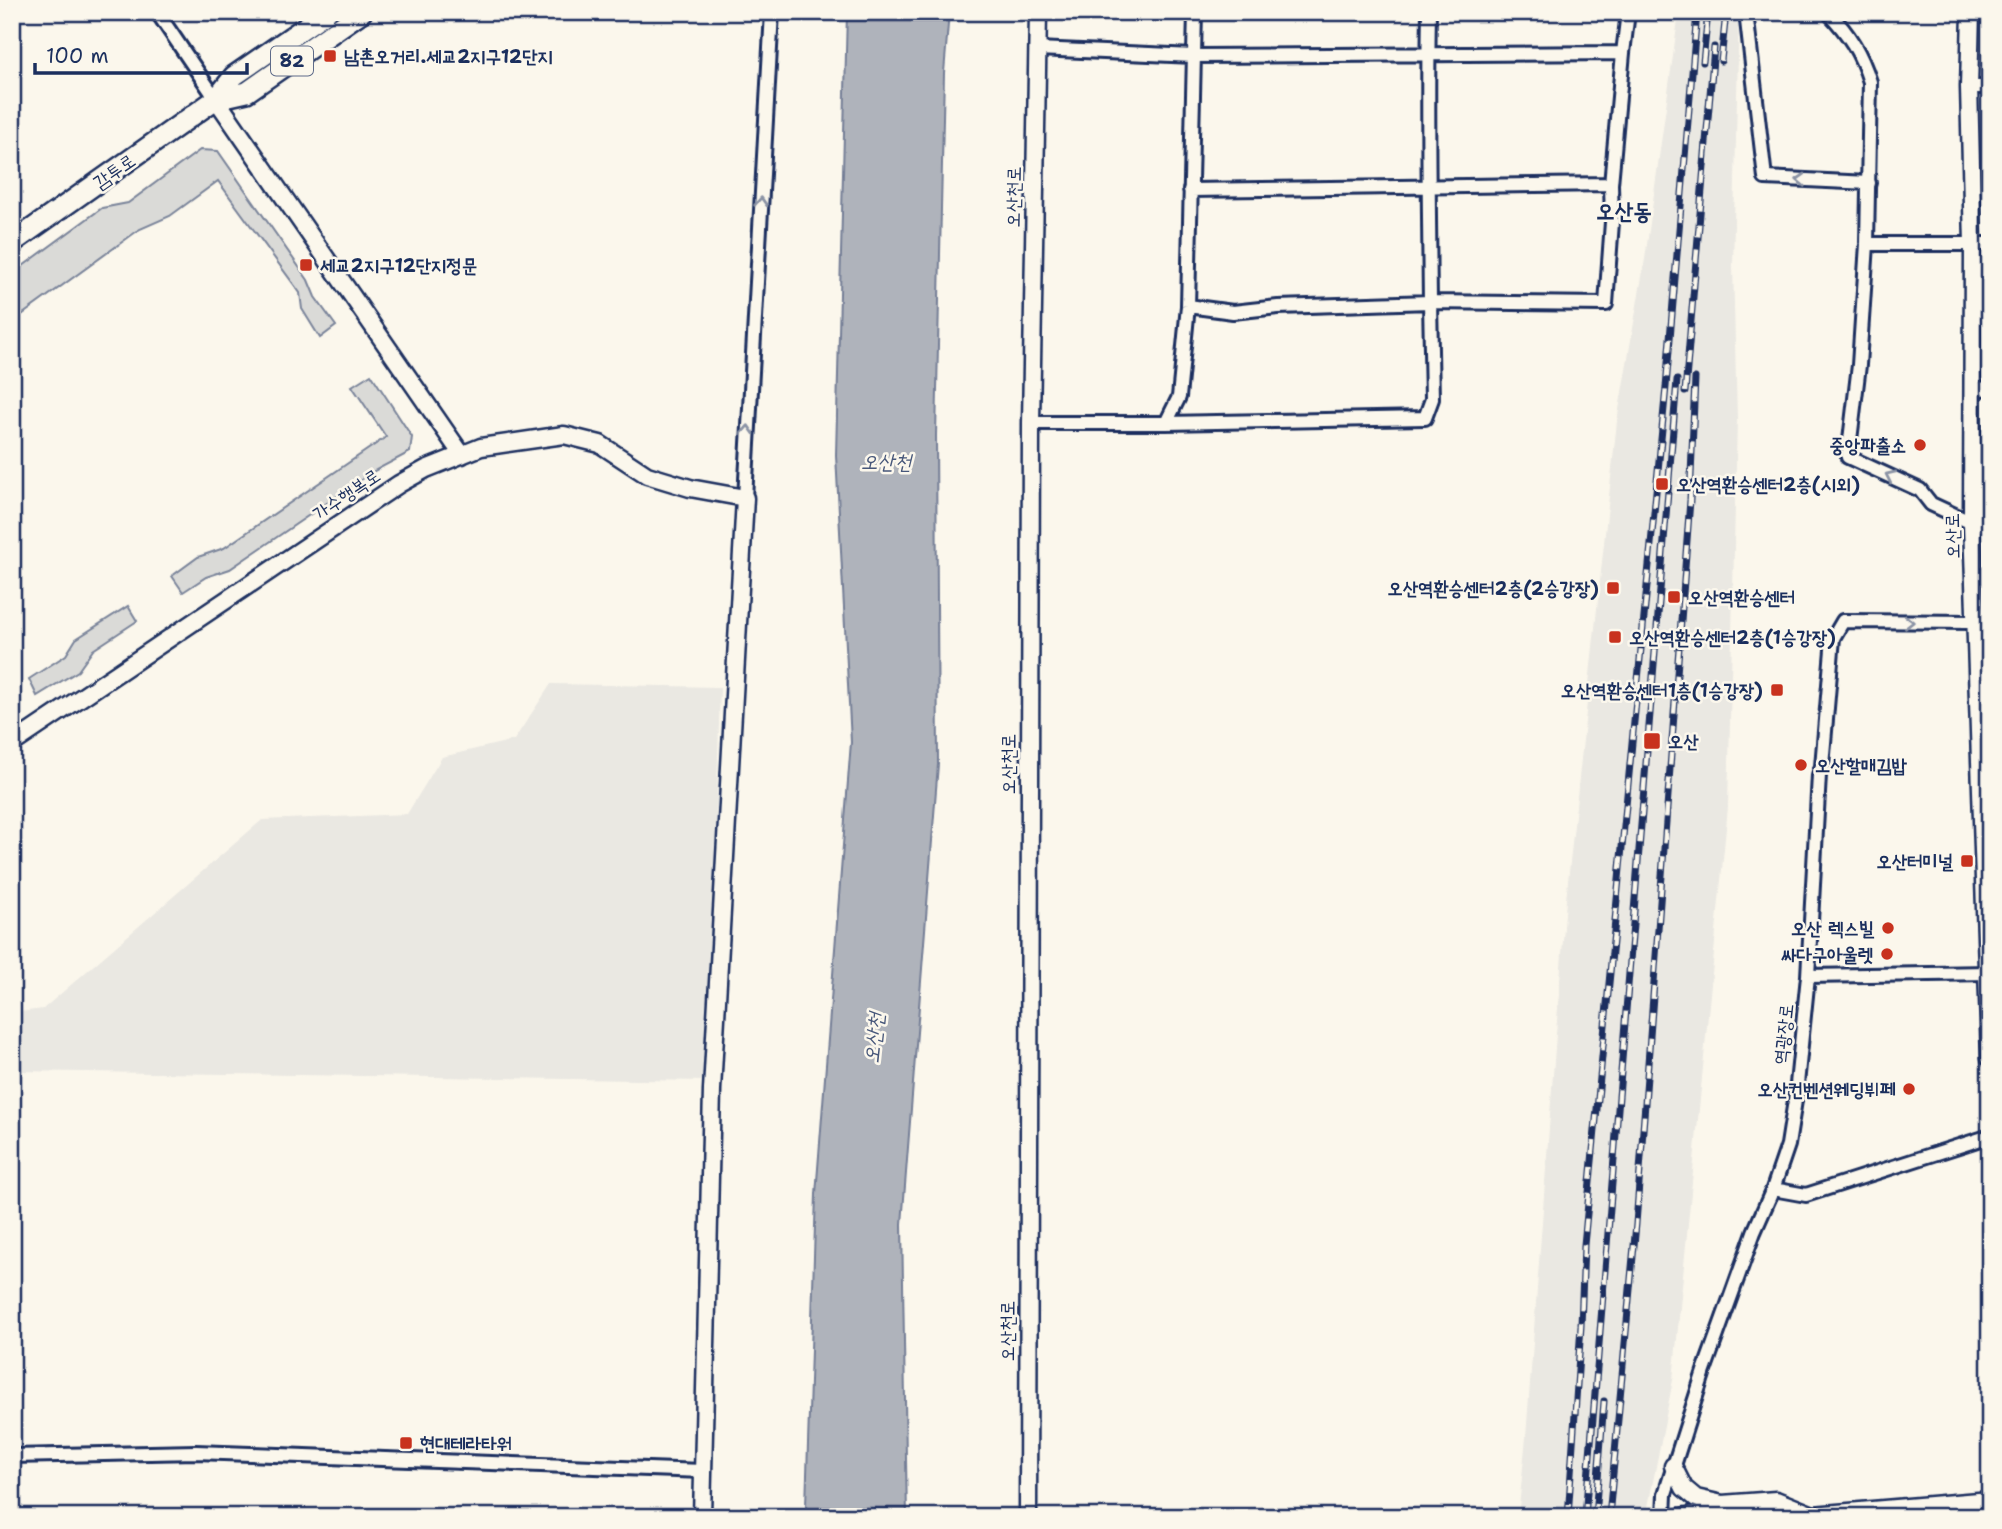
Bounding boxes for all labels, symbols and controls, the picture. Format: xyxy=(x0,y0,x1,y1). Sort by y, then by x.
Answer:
scale bar xyxy=(35,32,247,76)
text: 100 m xyxy=(46,42,109,70)
place label: 남촌오거리.세교2지구12단지 xyxy=(344,44,553,69)
road number: 82 xyxy=(271,46,313,76)
marker: 남촌오거리.세교2지구12단지 xyxy=(322,48,338,64)
street label: 감투로 xyxy=(88,148,140,195)
street label: 오산천로 xyxy=(1000,166,1027,228)
one-way arrow xyxy=(1795,173,1806,188)
district label: 오산동 xyxy=(1596,196,1652,226)
one-way arrow xyxy=(754,197,769,208)
place label: 세교2지구12단지정문 xyxy=(320,253,477,278)
marker: 세교2지구12단지정문 xyxy=(298,257,314,273)
one-way arrow xyxy=(741,424,756,435)
place label: 중앙파출소 xyxy=(1830,433,1906,458)
marker: 중앙파출소 xyxy=(1912,437,1928,453)
water label: 오산천 xyxy=(861,448,913,476)
street label: 가수행복로 xyxy=(308,463,385,526)
one-way arrow xyxy=(1885,470,1897,484)
place label: 오산역환승센터2층(시외) xyxy=(1676,472,1860,497)
marker: 오산역환승센터2층(시외) xyxy=(1654,476,1670,492)
street label: 오산로 xyxy=(1940,513,1965,559)
place label: 오산역환승센터2층(2승강장) xyxy=(1387,576,1599,601)
marker: 오산역환승센터2층(2승강장) xyxy=(1605,580,1621,596)
place label: 오산역환승센터 xyxy=(1688,585,1795,610)
marker: 오산역환승센터 xyxy=(1666,589,1682,605)
one-way arrow xyxy=(1904,614,1915,630)
place label: 오산역환승센터2층(1승강장) xyxy=(1629,625,1836,650)
marker: 오산역환승센터2층(1승강장) xyxy=(1607,629,1623,645)
place label: 오산역환승센터1층(1승강장) xyxy=(1561,678,1763,703)
marker: 오산역환승센터1층(1승강장) xyxy=(1769,682,1785,698)
place label: 오산 xyxy=(1668,729,1699,754)
marker: 오산 xyxy=(1642,731,1662,751)
street label: 오산천로 xyxy=(996,733,1021,795)
place label: 오산할매김밥 xyxy=(1815,753,1907,778)
marker: 오산할매김밥 xyxy=(1793,757,1809,773)
place label: 오산터미널 xyxy=(1877,849,1954,874)
marker: 오산터미널 xyxy=(1959,853,1975,869)
place label: 오산 렉스빌 xyxy=(1791,916,1875,941)
marker: 오산 렉스빌 xyxy=(1880,920,1896,936)
place label: 싸다구아울렛 xyxy=(1780,942,1873,967)
marker: 싸다구아울렛 xyxy=(1879,946,1895,962)
street label: 역광장로 xyxy=(1768,1002,1799,1066)
water label: 오산천 xyxy=(857,1009,891,1065)
place label: 오산컨벤션웨딩뷔페 xyxy=(1757,1077,1896,1102)
marker: 오산컨벤션웨딩뷔페 xyxy=(1901,1081,1917,1097)
street label: 오산천로 xyxy=(995,1300,1020,1362)
place label: 현대테라타워 xyxy=(420,1431,512,1456)
marker: 현대테라타워 xyxy=(398,1435,414,1451)

